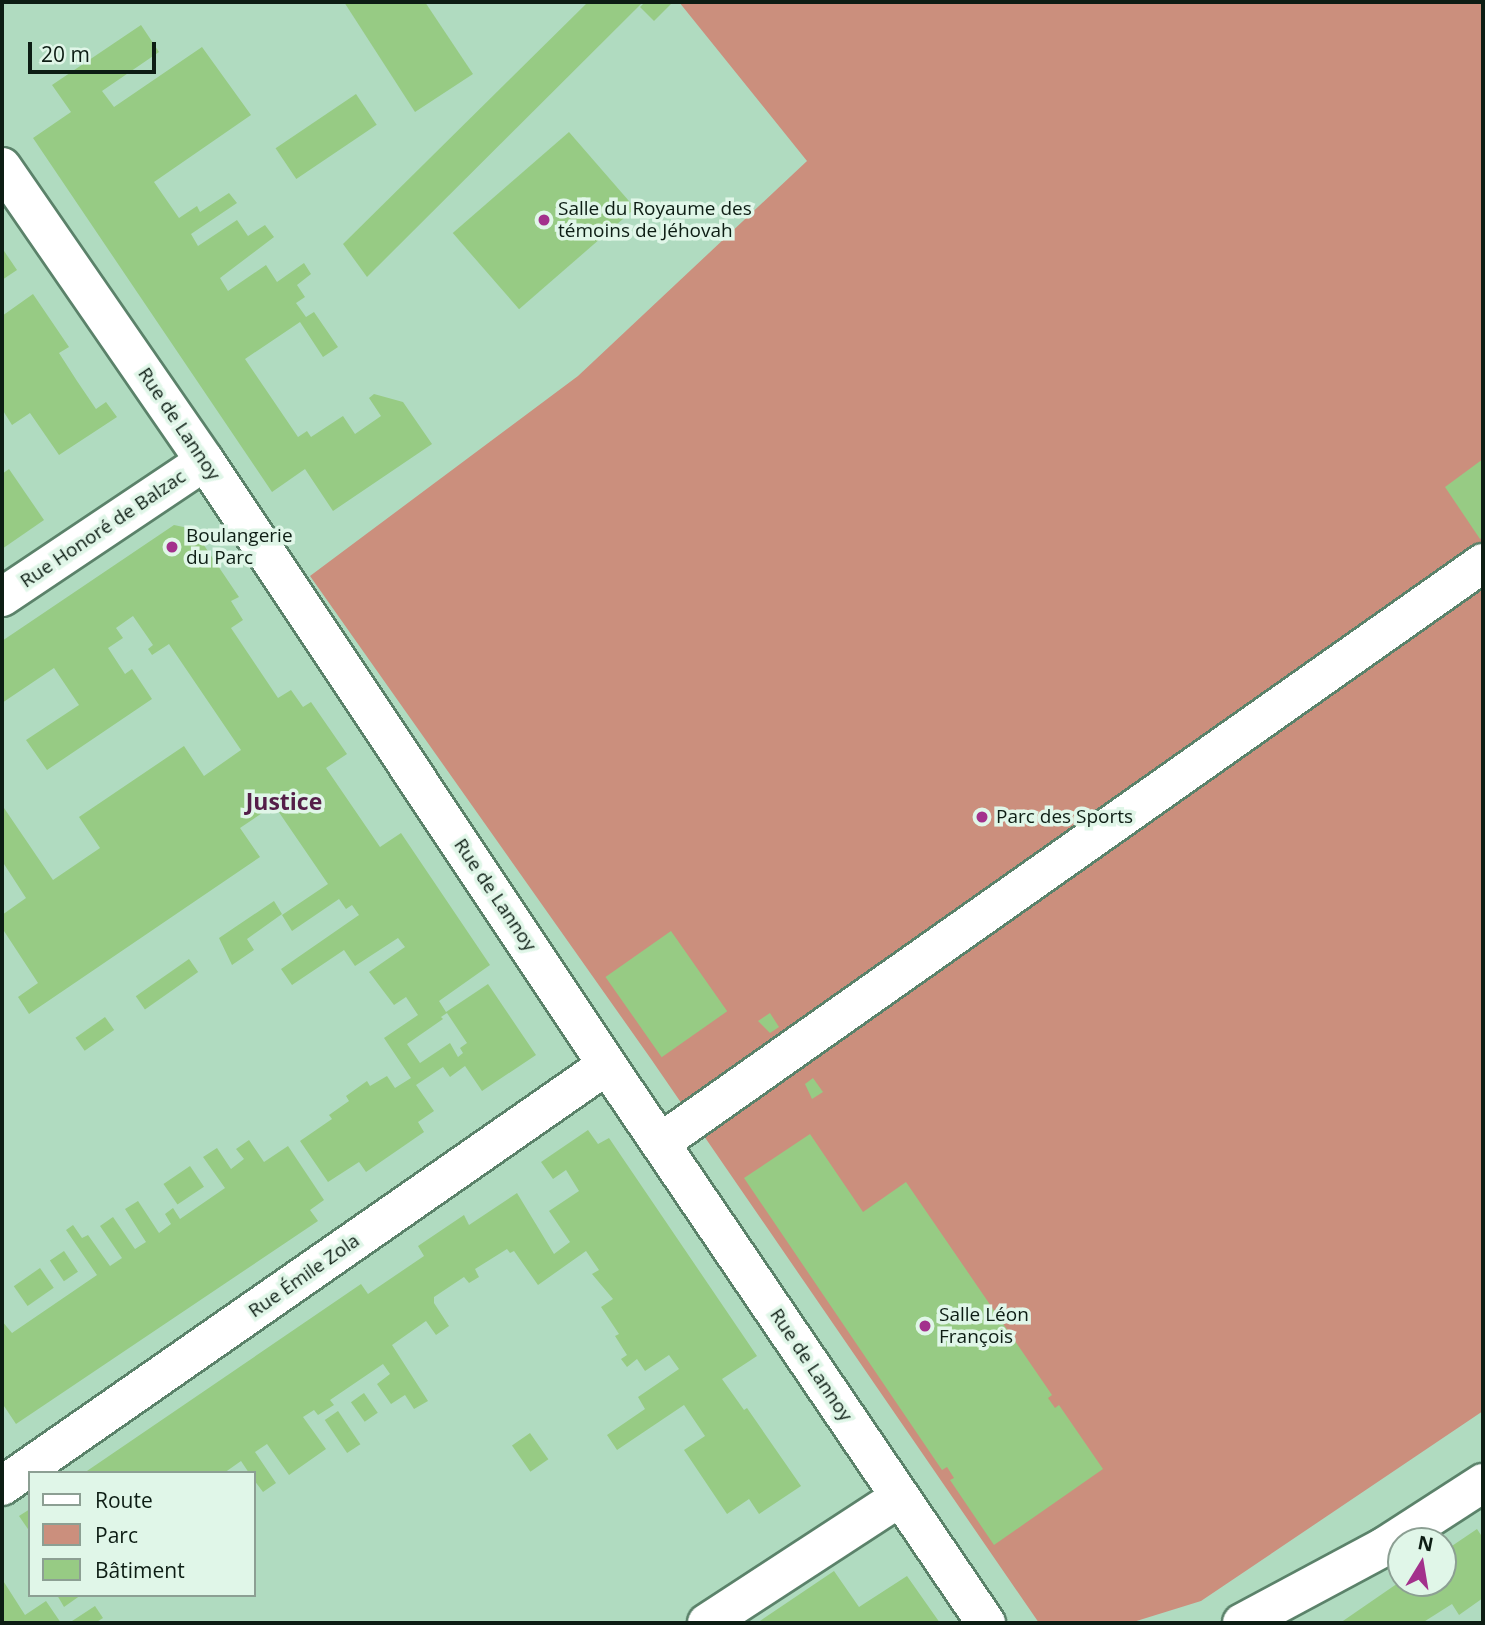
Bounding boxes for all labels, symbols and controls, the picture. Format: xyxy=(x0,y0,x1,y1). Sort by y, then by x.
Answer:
scale bar xyxy=(32,28,159,72)
text: 20 m xyxy=(41,40,90,68)
place label: Salle du Royaume des témoins de Jéhovah xyxy=(558,198,752,242)
marker: Salle du Royaume des témoins de Jéhovah xyxy=(536,212,552,228)
street label: Rue de Lannoy xyxy=(133,363,225,485)
street label: Rue Honoré de Balzac xyxy=(16,465,190,593)
place label: Boulangerie du Parc xyxy=(186,525,293,569)
marker: Boulangerie du Parc xyxy=(164,539,180,555)
district label: Justice xyxy=(246,787,322,815)
place label: Parc des Sports xyxy=(996,806,1133,828)
marker: Parc des Sports xyxy=(974,809,990,825)
street label: Rue de Lannoy xyxy=(449,834,541,956)
street label: Rue Émile Zola xyxy=(244,1229,364,1323)
street label: Rue de Lannoy xyxy=(765,1304,857,1426)
place label: Salle Léon François xyxy=(939,1304,1029,1348)
marker: Salle Léon François xyxy=(917,1318,933,1334)
legend xyxy=(28,1471,256,1597)
text: Route xyxy=(95,1486,153,1514)
text: Parc xyxy=(95,1521,138,1549)
north arrow xyxy=(1387,1527,1457,1597)
text: N xyxy=(1416,1529,1436,1558)
text: Bâtiment xyxy=(95,1556,185,1584)

